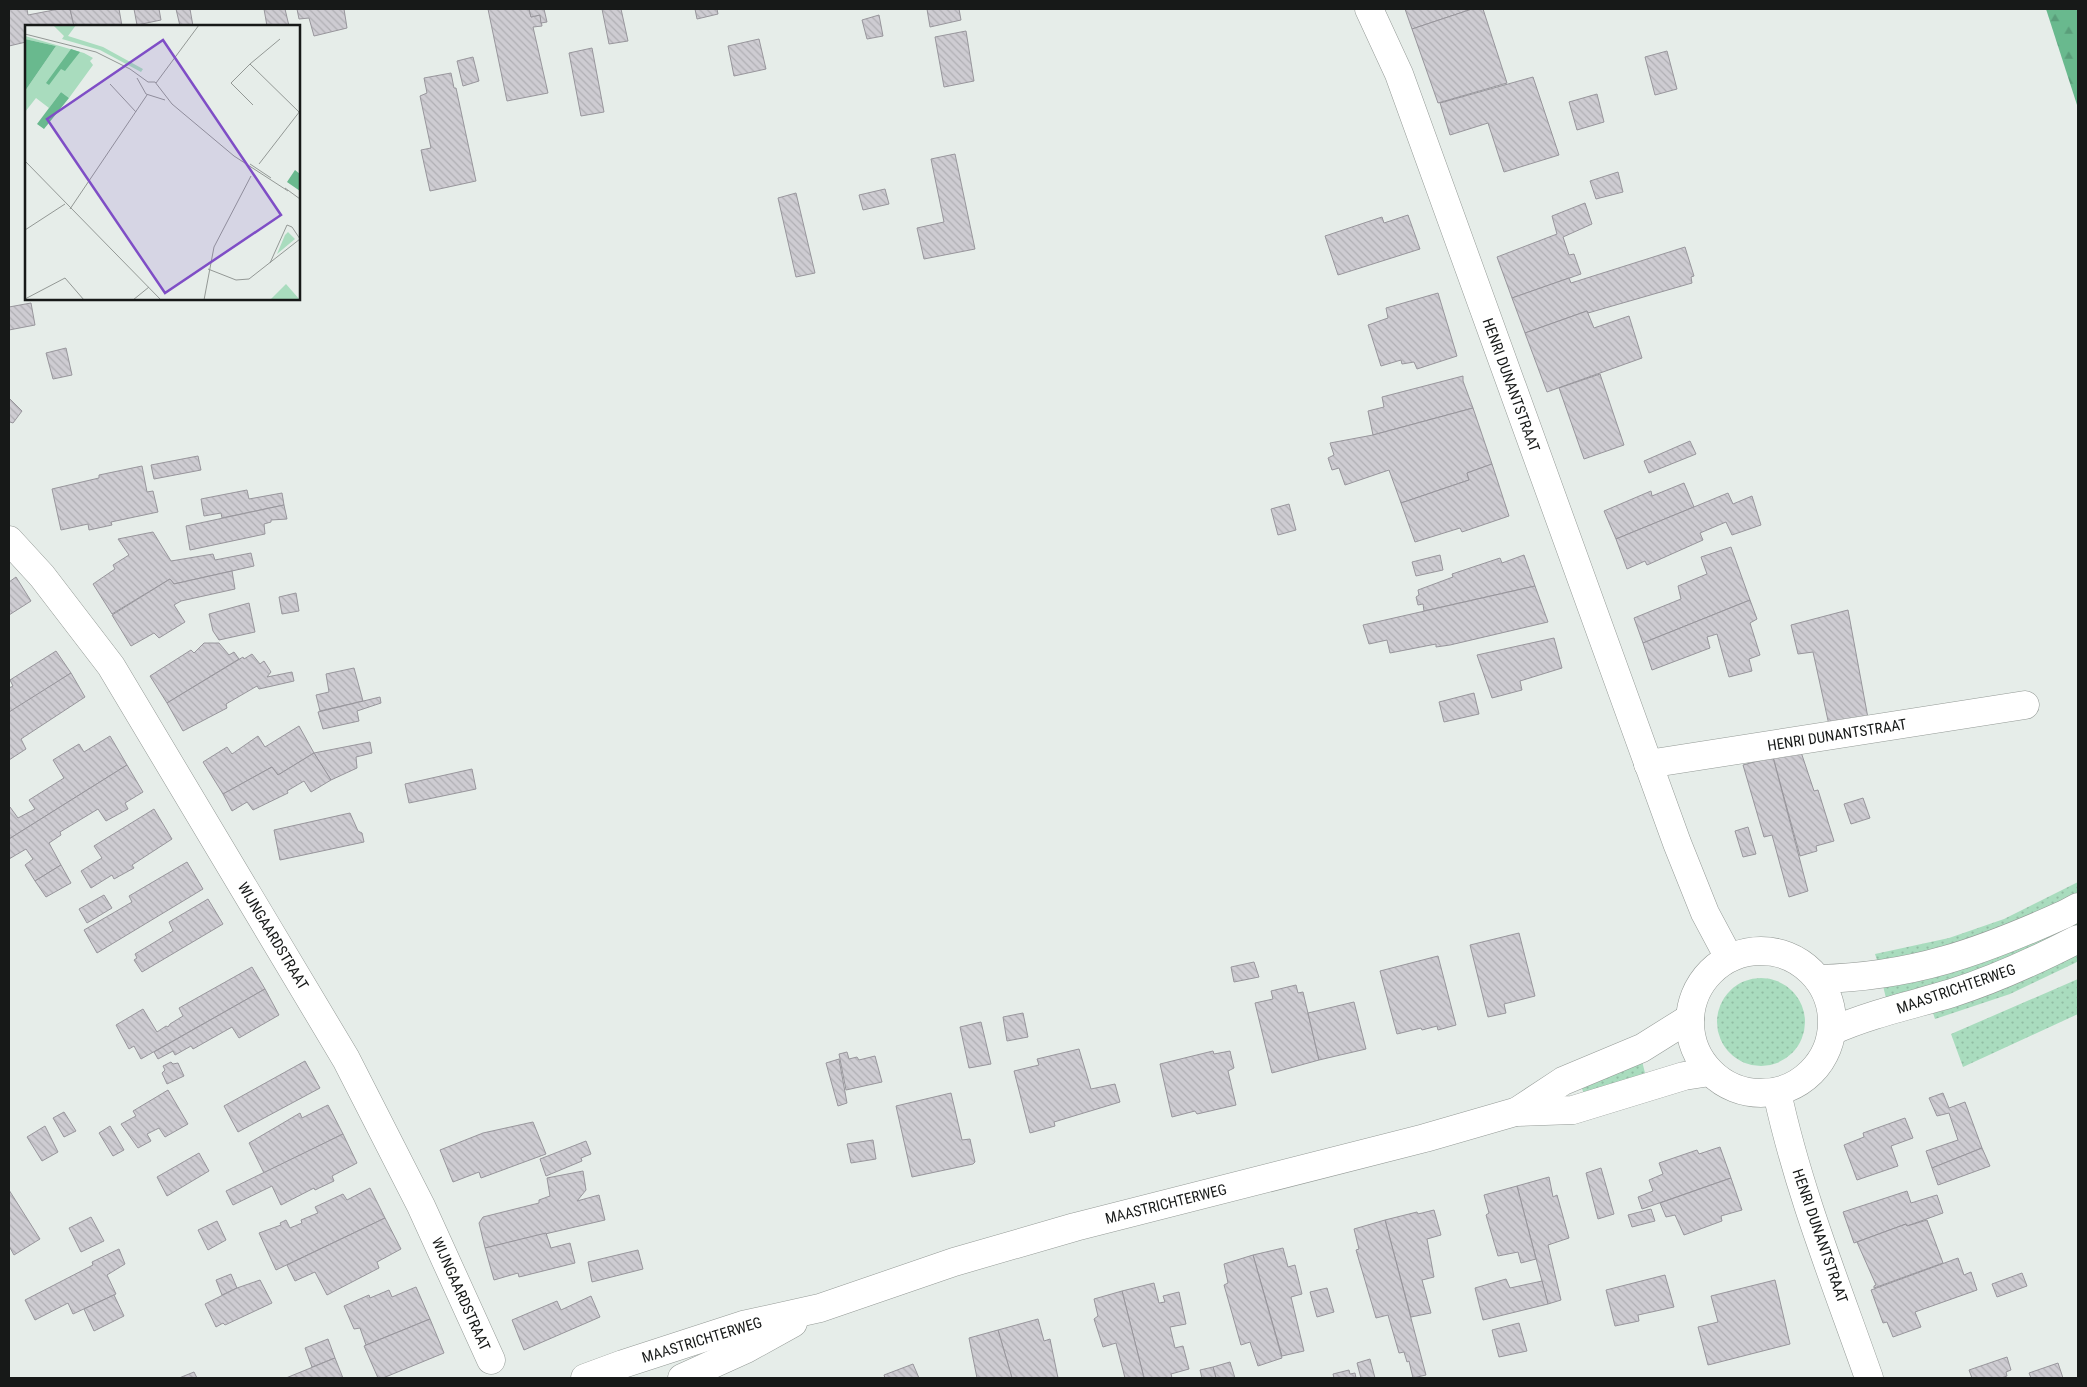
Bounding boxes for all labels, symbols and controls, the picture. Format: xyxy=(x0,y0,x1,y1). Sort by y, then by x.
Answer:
inset map xyxy=(25,25,300,300)
street label: HENRI DUNANTSTRAAT xyxy=(1478,316,1544,454)
street label: HENRI DUNANTSTRAAT xyxy=(1766,715,1908,755)
street label: WIJNGAARDSTRAAT xyxy=(234,879,312,993)
street label: MAASTRICHTERWEG xyxy=(1894,960,2018,1018)
street label: HENRI DUNANTSTRAAT xyxy=(1789,1167,1851,1306)
street label: MAASTRICHTERWEG xyxy=(1103,1180,1229,1228)
street label: WIJNGAARDSTRAAT xyxy=(428,1235,494,1354)
street label: MAASTRICHTERWEG xyxy=(640,1313,764,1367)

